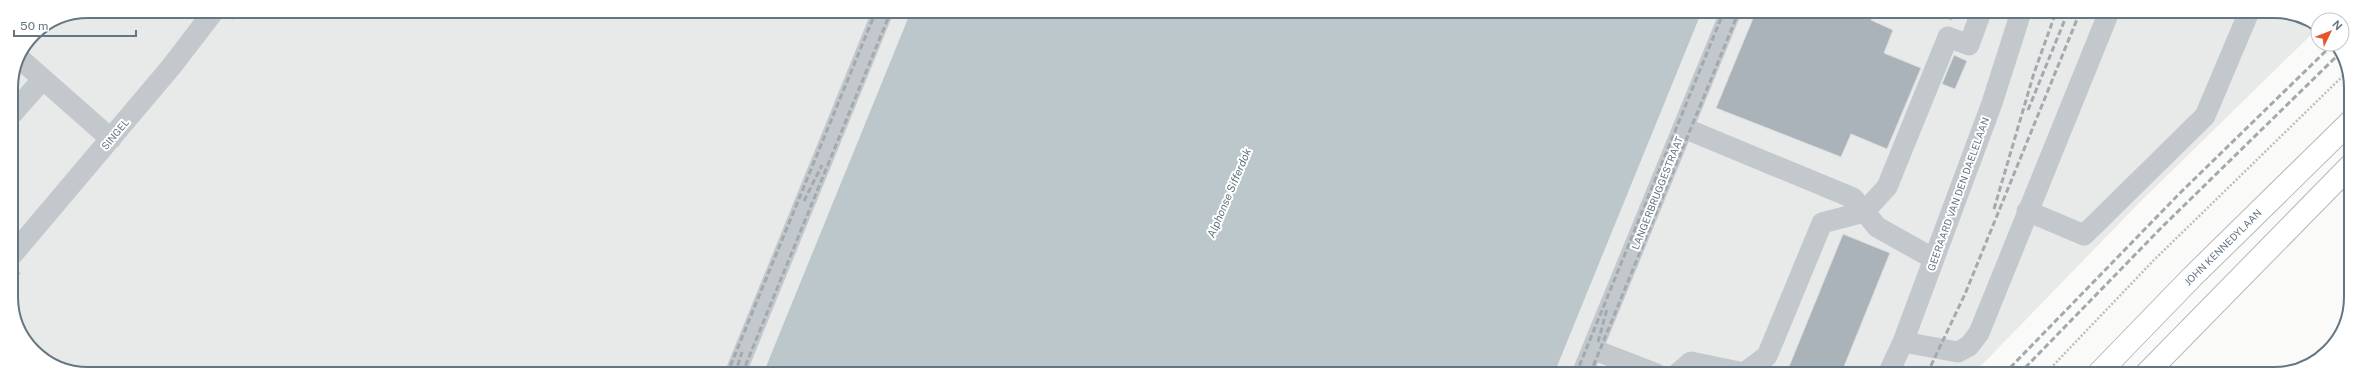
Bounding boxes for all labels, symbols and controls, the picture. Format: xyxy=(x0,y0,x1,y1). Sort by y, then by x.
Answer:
scale bar xyxy=(14,12,136,38)
north arrow xyxy=(2310,12,2350,52)
text: N xyxy=(2330,18,2345,32)
text: 50 m xyxy=(20,19,48,33)
street label: SINGEL xyxy=(99,116,131,152)
street label: GEERAARD VAN DEN DAELELAAN xyxy=(1925,116,1991,272)
street label: LANGERBRUGGESTRAAT xyxy=(1629,135,1685,251)
water label: Alphonse Sifferdok xyxy=(1205,147,1253,239)
street label: JOHN KENNEDYLAAN xyxy=(2181,206,2264,288)

